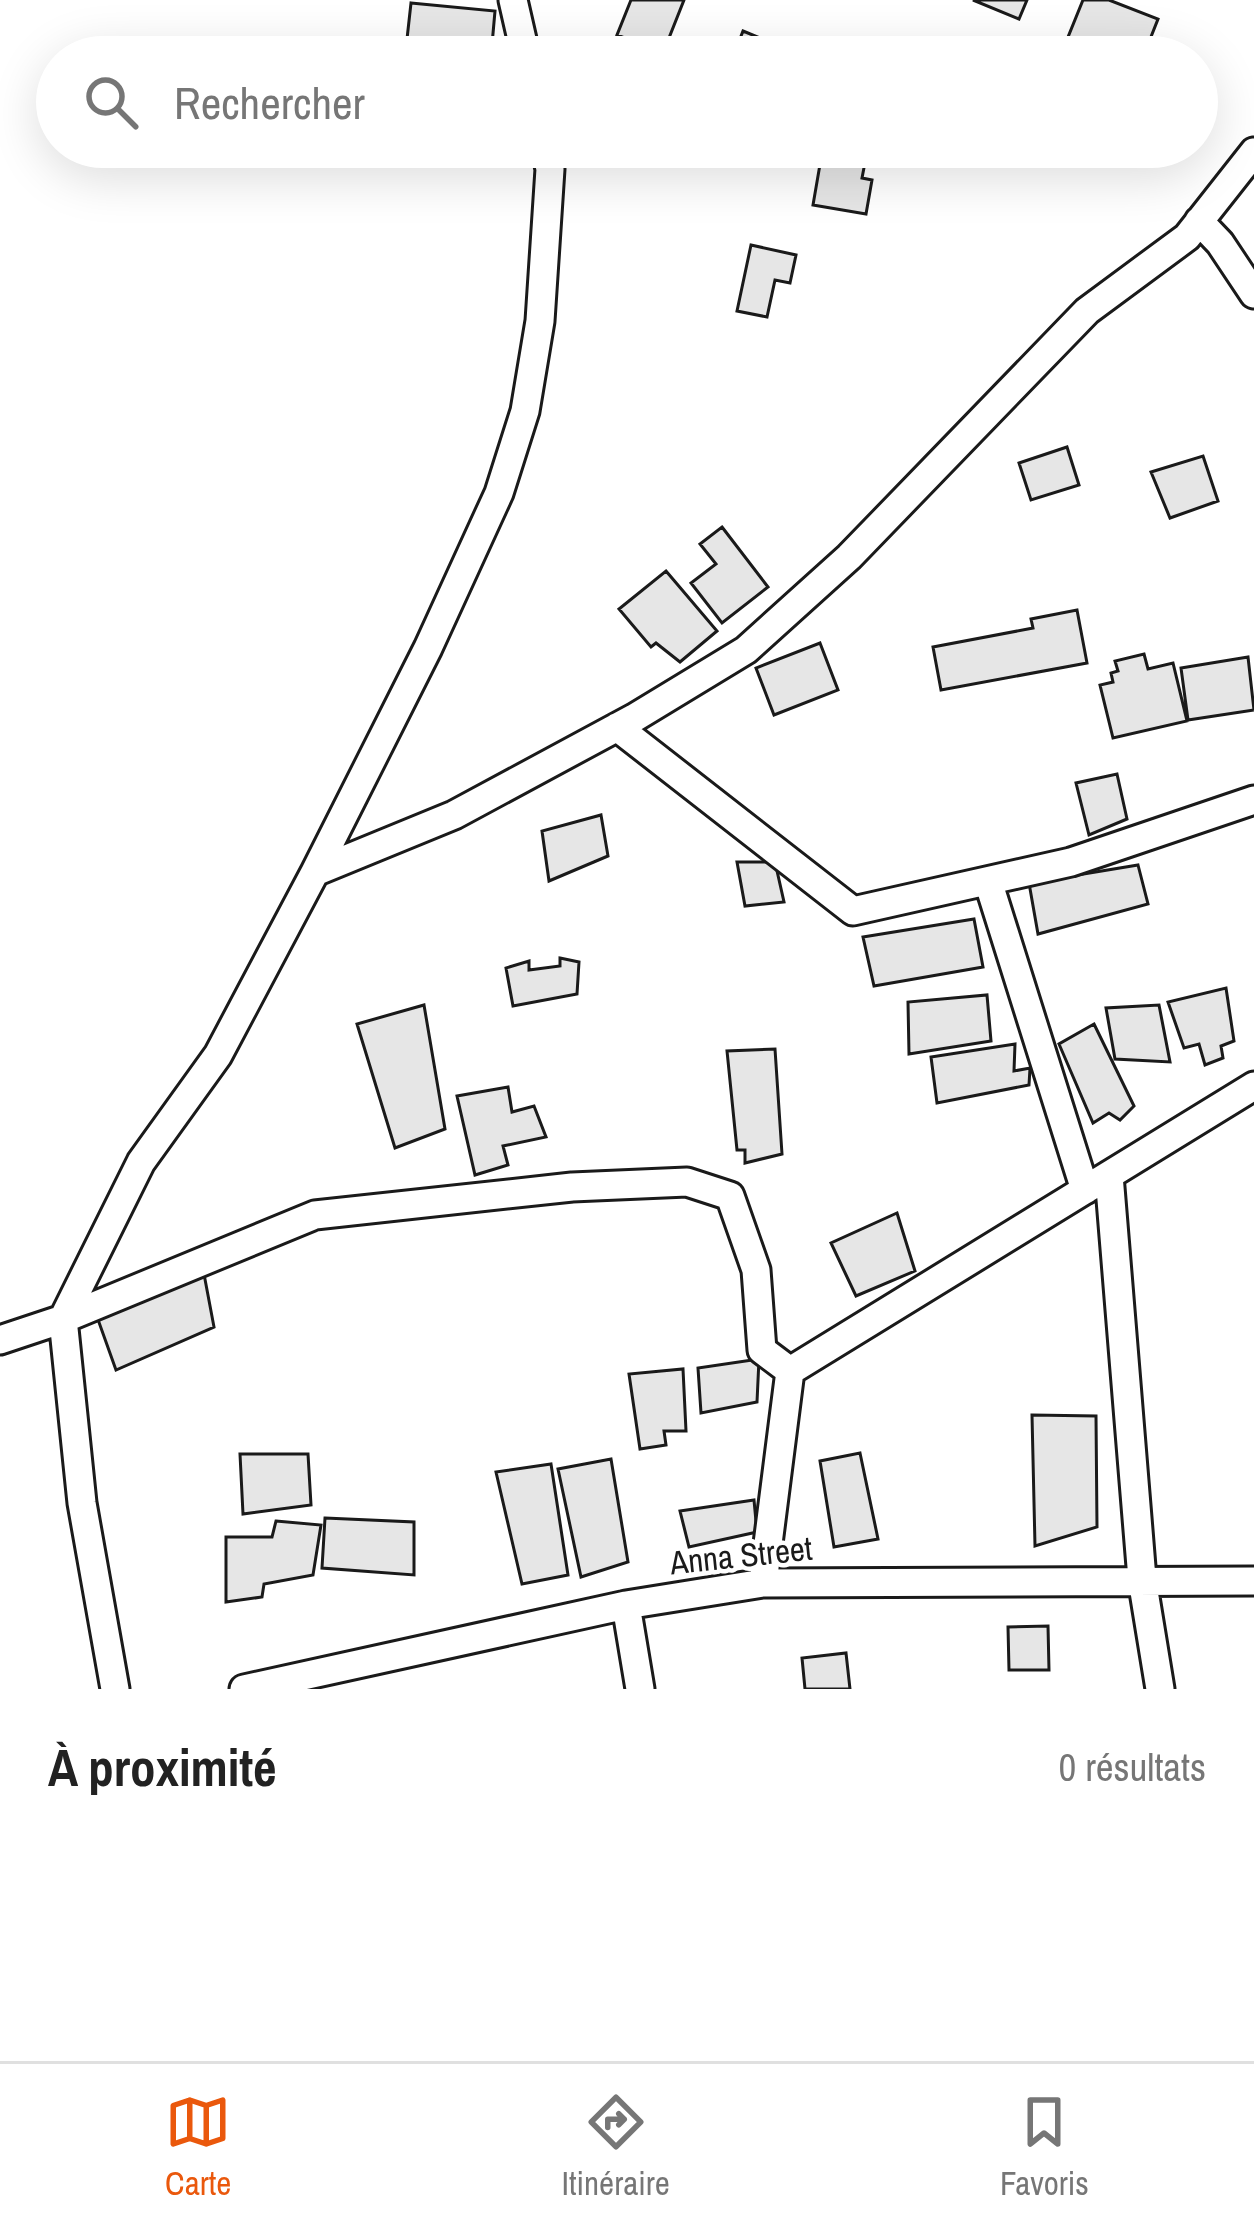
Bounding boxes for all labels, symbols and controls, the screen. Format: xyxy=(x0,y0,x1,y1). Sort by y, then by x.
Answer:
search box xyxy=(36,36,1218,168)
icon: search xyxy=(78,69,144,135)
text: Rechercher xyxy=(174,72,365,133)
street label: Anna Street xyxy=(667,1526,814,1584)
text: À proximité xyxy=(48,1733,277,1802)
text: 0 résultats xyxy=(1058,1741,1206,1793)
tab: Carte xyxy=(165,2089,231,2205)
tab: Itinéraire xyxy=(561,2089,670,2205)
tab: Favoris xyxy=(1000,2089,1089,2205)

